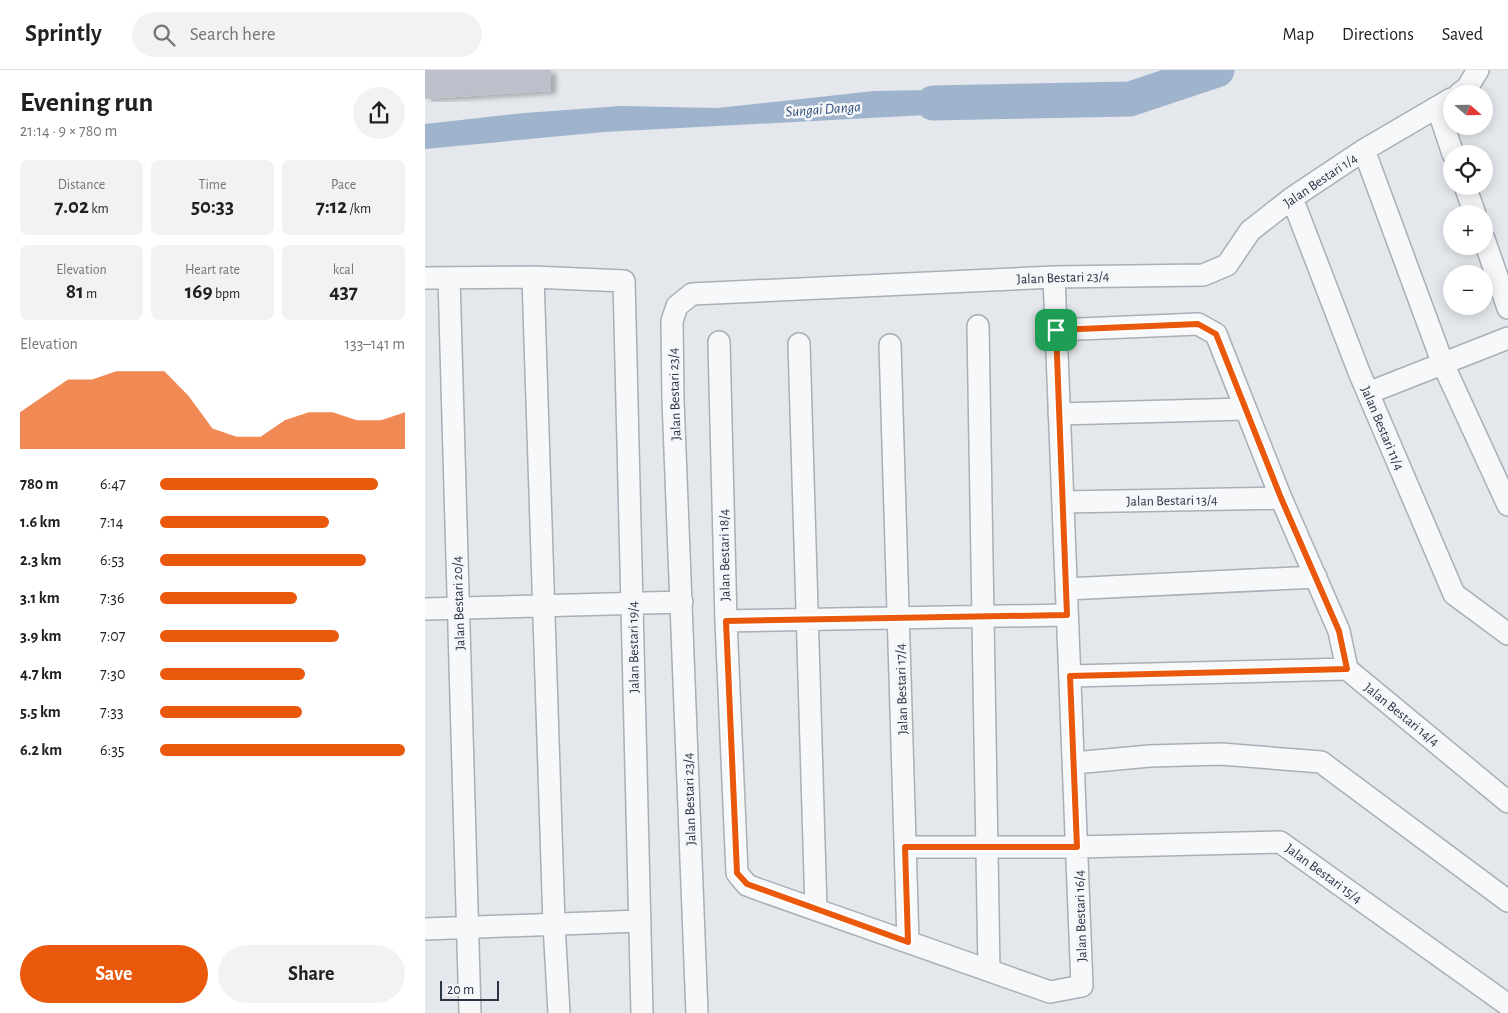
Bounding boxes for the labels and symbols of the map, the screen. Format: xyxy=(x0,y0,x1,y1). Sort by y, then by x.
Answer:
north arrow xyxy=(1443,85,1493,135)
water label: Sungai Danga xyxy=(785,99,861,120)
street label: Jalan Bestari 1/4 xyxy=(1281,151,1360,211)
street label: Jalan Bestari 23/4 xyxy=(1016,269,1110,287)
pin xyxy=(1035,309,1077,351)
street label: Jalan Bestari 23/4 xyxy=(666,347,684,441)
street label: Jalan Bestari 11/4 xyxy=(1358,384,1406,473)
street label: Jalan Bestari 13/4 xyxy=(1126,493,1218,509)
street label: Jalan Bestari 18/4 xyxy=(717,509,733,601)
street label: Jalan Bestari 20/4 xyxy=(450,555,468,650)
street label: Jalan Bestari 19/4 xyxy=(626,601,642,693)
street label: Jalan Bestari 17/4 xyxy=(893,643,911,735)
street label: Jalan Bestari 14/4 xyxy=(1361,680,1442,749)
street label: Jalan Bestari 23/4 xyxy=(681,752,699,846)
street label: Jalan Bestari 15/4 xyxy=(1282,841,1365,906)
street label: Jalan Bestari 16/4 xyxy=(1072,869,1090,962)
scale bar xyxy=(440,978,499,1001)

